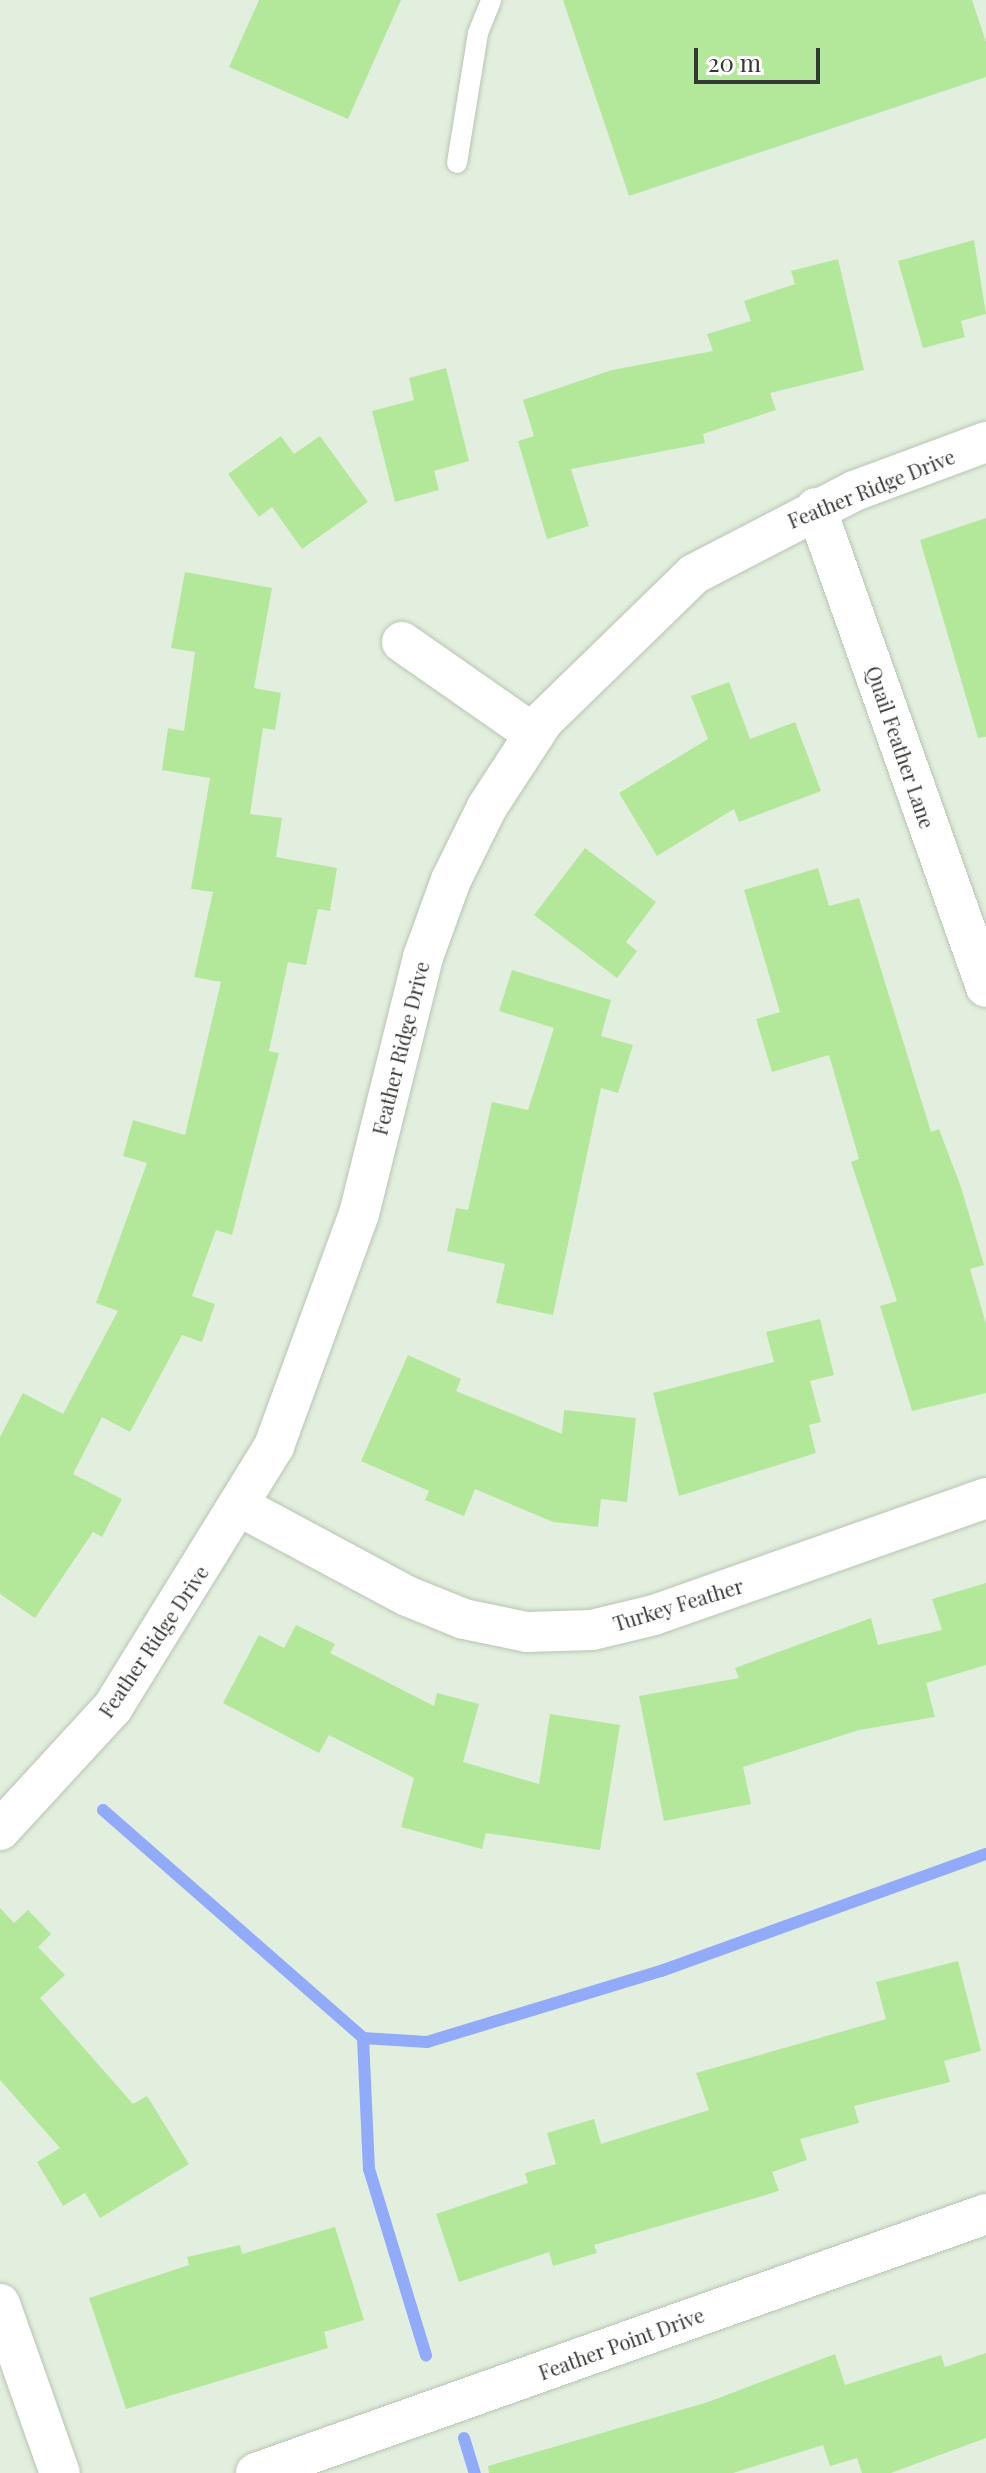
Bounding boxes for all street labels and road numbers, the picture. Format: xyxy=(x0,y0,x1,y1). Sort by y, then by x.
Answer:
street label: Feather Ridge Drive xyxy=(784,443,958,533)
street label: Quail Feather Lane xyxy=(862,662,940,832)
street label: Feather Ridge Drive xyxy=(367,958,433,1138)
street label: Feather Ridge Drive xyxy=(93,1560,213,1722)
street label: Turkey Feather xyxy=(610,1573,746,1635)
street label: Feather Point Drive xyxy=(535,2302,707,2384)

